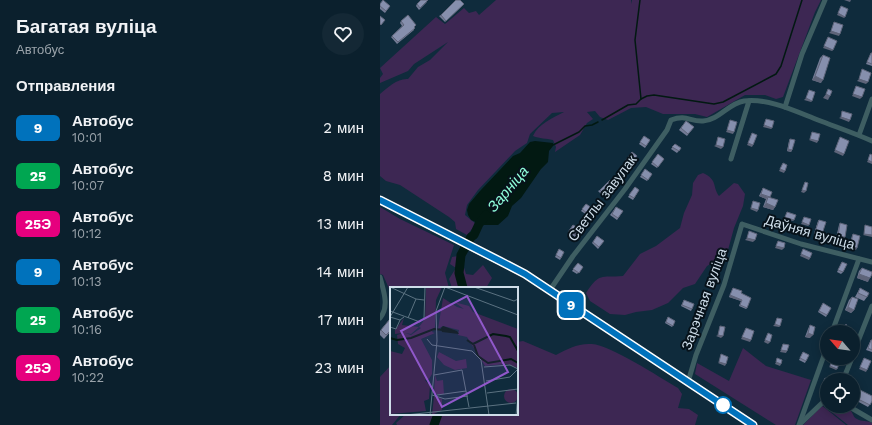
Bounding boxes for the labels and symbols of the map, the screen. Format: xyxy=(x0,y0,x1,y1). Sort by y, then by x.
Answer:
street label: Светлы завулак xyxy=(564,151,640,244)
water label: Зарніца xyxy=(484,162,532,216)
street label: Даўняя вуліца xyxy=(763,212,857,253)
street label: Зарэчная вуліца xyxy=(678,246,730,352)
inset map xyxy=(390,287,518,415)
line badge: 9 xyxy=(558,292,584,318)
north arrow xyxy=(820,325,860,365)
unlabelled marker xyxy=(714,396,732,414)

